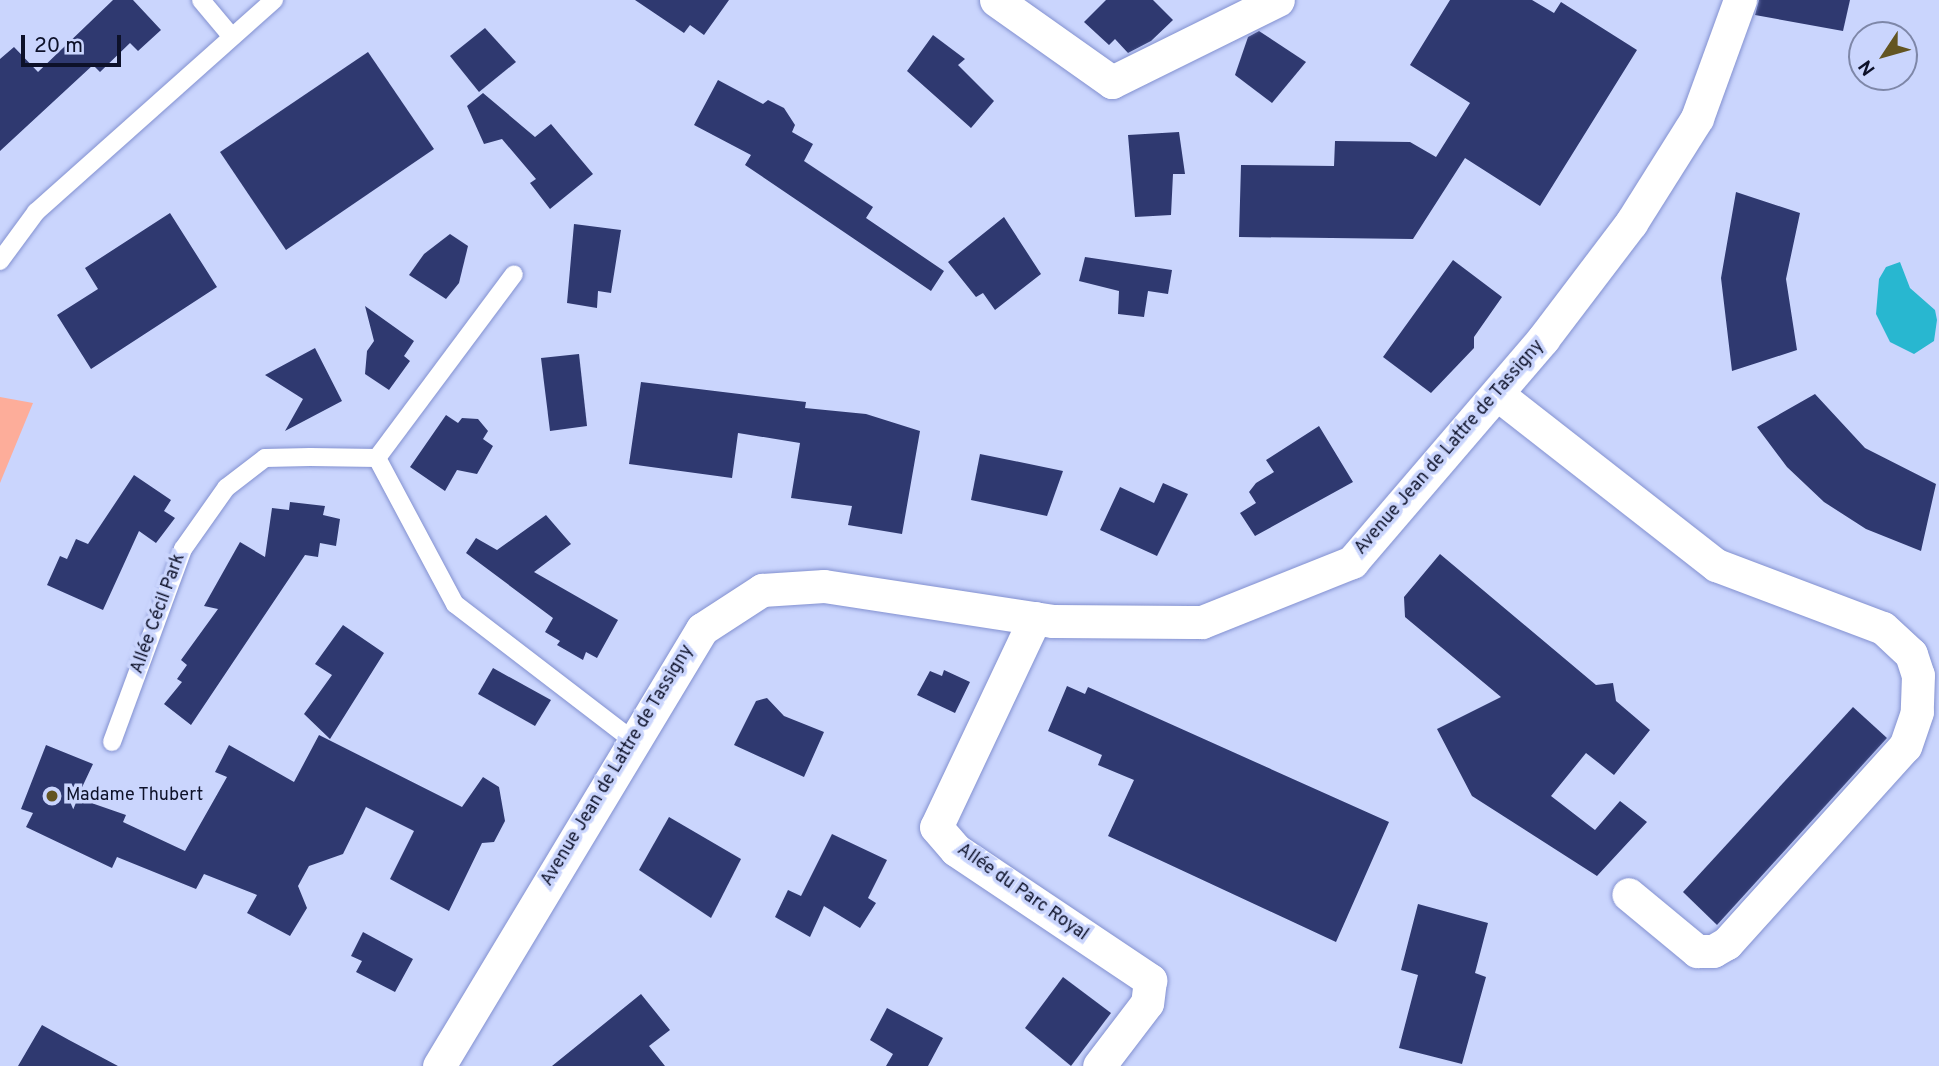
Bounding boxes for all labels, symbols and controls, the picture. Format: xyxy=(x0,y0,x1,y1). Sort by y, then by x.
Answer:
scale bar xyxy=(24,21,124,65)
north arrow xyxy=(1848,21,1918,91)
text: 20 m xyxy=(34,33,83,60)
text: N xyxy=(1854,55,1881,80)
street label: Avenue Jean de Lattre de Tassigny xyxy=(1351,336,1549,560)
street label: Allée Cécil Park xyxy=(127,551,191,677)
street label: Avenue Jean de Lattre de Tassigny xyxy=(537,641,699,891)
place label: Madame Thubert xyxy=(66,785,204,807)
marker: Madame Thubert xyxy=(44,788,60,804)
street label: Allée du Parc Royal xyxy=(952,840,1092,946)

